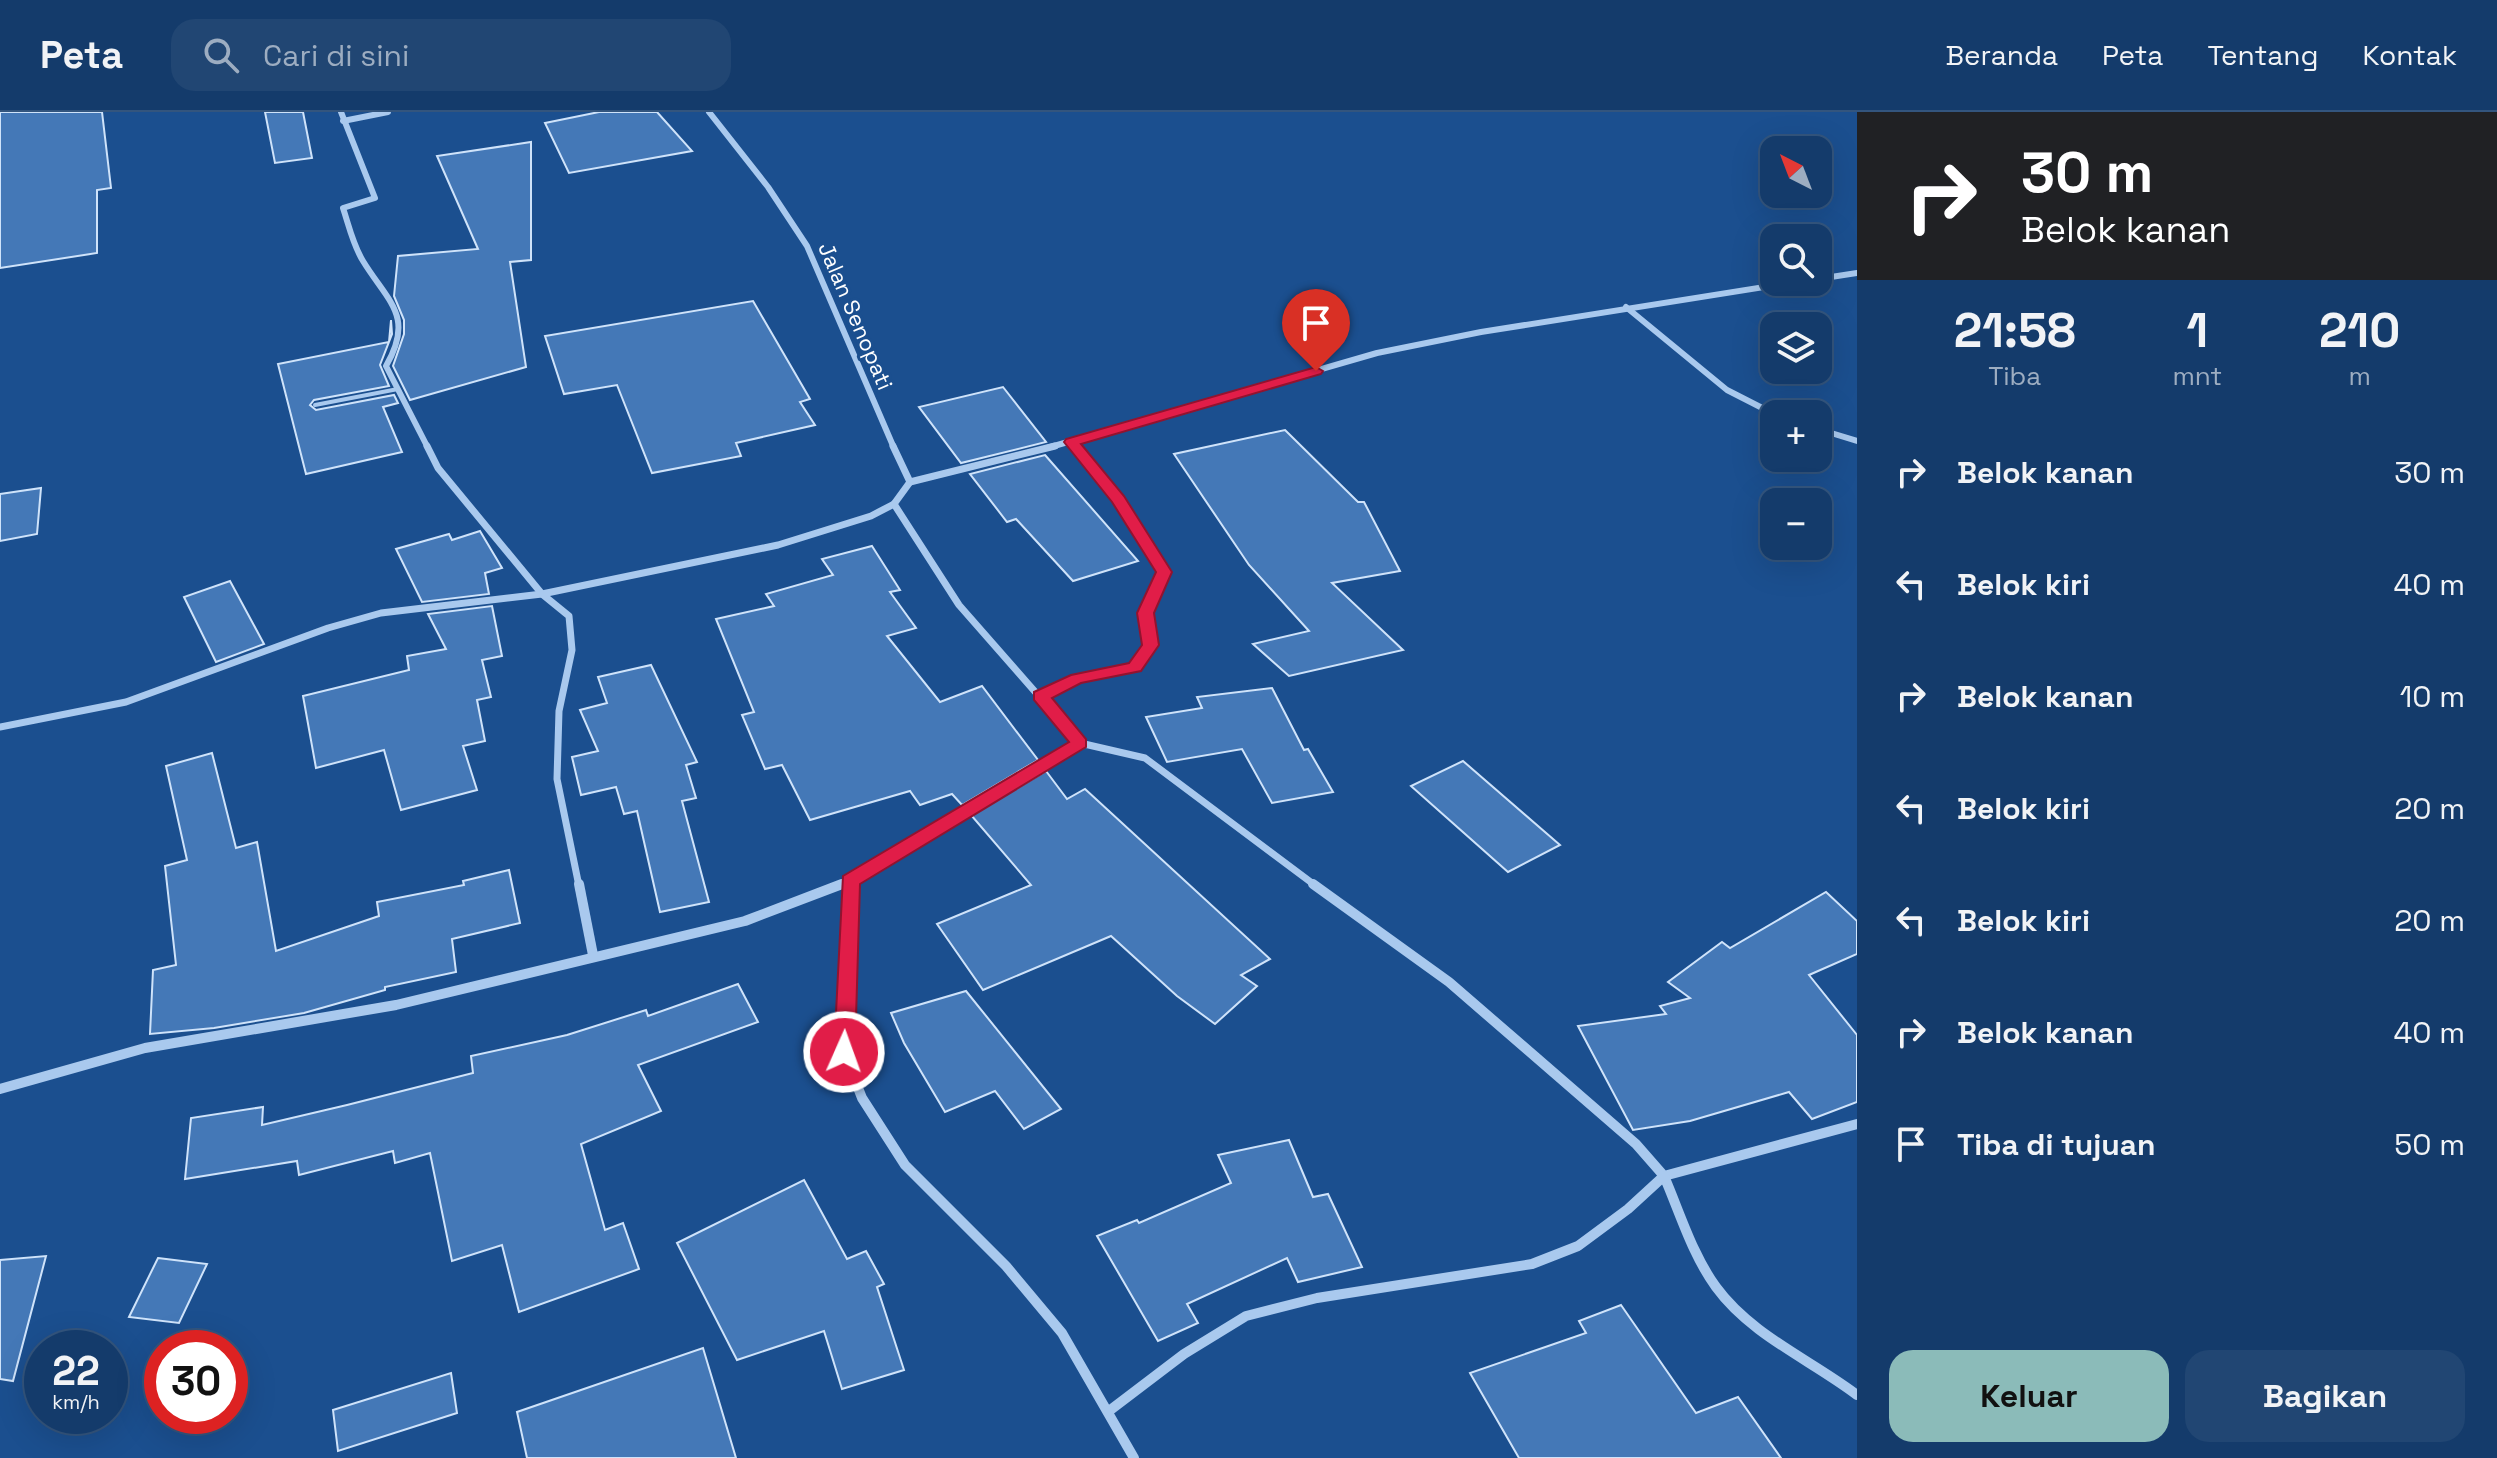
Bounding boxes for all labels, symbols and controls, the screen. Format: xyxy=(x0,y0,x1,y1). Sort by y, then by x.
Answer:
search box xyxy=(171,19,731,91)
text: Peta xyxy=(40,31,123,79)
icon: search xyxy=(199,33,243,77)
text: Cari di sini xyxy=(263,36,409,75)
text: Beranda xyxy=(1946,37,2058,73)
text: Peta xyxy=(2102,37,2163,73)
text: Tentang xyxy=(2207,37,2318,73)
text: Kontak xyxy=(2362,37,2457,73)
north arrow xyxy=(1760,136,1832,208)
map controls xyxy=(1760,136,1832,560)
text: 30 m xyxy=(2021,137,2153,208)
icon: right xyxy=(1889,144,1993,248)
text: Belok kanan xyxy=(2021,207,2230,253)
button: search xyxy=(1760,224,1832,296)
street label: Jalan Senopati xyxy=(812,238,900,394)
pin xyxy=(1282,289,1350,371)
text: 21:58 xyxy=(1954,300,2076,361)
text: 1 xyxy=(2187,300,2208,361)
text: 210 xyxy=(2319,300,2400,361)
icon: arrive xyxy=(1294,301,1338,345)
button: layers xyxy=(1760,312,1832,384)
text: Tiba xyxy=(1988,359,2041,393)
text: mnt xyxy=(2172,359,2222,393)
text: m xyxy=(2348,359,2371,393)
button: + xyxy=(1760,400,1832,472)
icon: right xyxy=(1889,450,1933,494)
text: Belok kanan xyxy=(1957,453,2133,492)
text: 30 m xyxy=(2394,453,2465,492)
button: − xyxy=(1760,488,1832,560)
icon: left xyxy=(1889,562,1933,606)
text: Belok kiri xyxy=(1957,565,2090,604)
text: 40 m xyxy=(2394,565,2465,604)
icon: right xyxy=(1889,674,1933,718)
text: Belok kanan xyxy=(1957,677,2133,716)
text: 10 m xyxy=(2400,677,2465,716)
icon: left xyxy=(1889,786,1933,830)
text: Belok kiri xyxy=(1957,789,2090,828)
text: 20 m xyxy=(2394,789,2465,828)
icon: left xyxy=(1889,898,1933,942)
text: Belok kiri xyxy=(1957,901,2090,940)
text: 20 m xyxy=(2394,901,2465,940)
position arrow xyxy=(802,1010,886,1094)
icon: right xyxy=(1889,1010,1933,1054)
text: Belok kanan xyxy=(1957,1013,2133,1052)
text: 40 m xyxy=(2394,1013,2465,1052)
icon: arrive xyxy=(1889,1122,1933,1166)
text: Tiba di tujuan xyxy=(1957,1125,2156,1164)
text: 50 m xyxy=(2394,1125,2465,1164)
speed limit sign: 30 xyxy=(144,1330,248,1434)
text: 22 xyxy=(52,1346,100,1397)
button: Keluar xyxy=(1889,1350,2169,1442)
button: Bagikan xyxy=(2185,1350,2465,1442)
text: km/h xyxy=(52,1389,100,1415)

